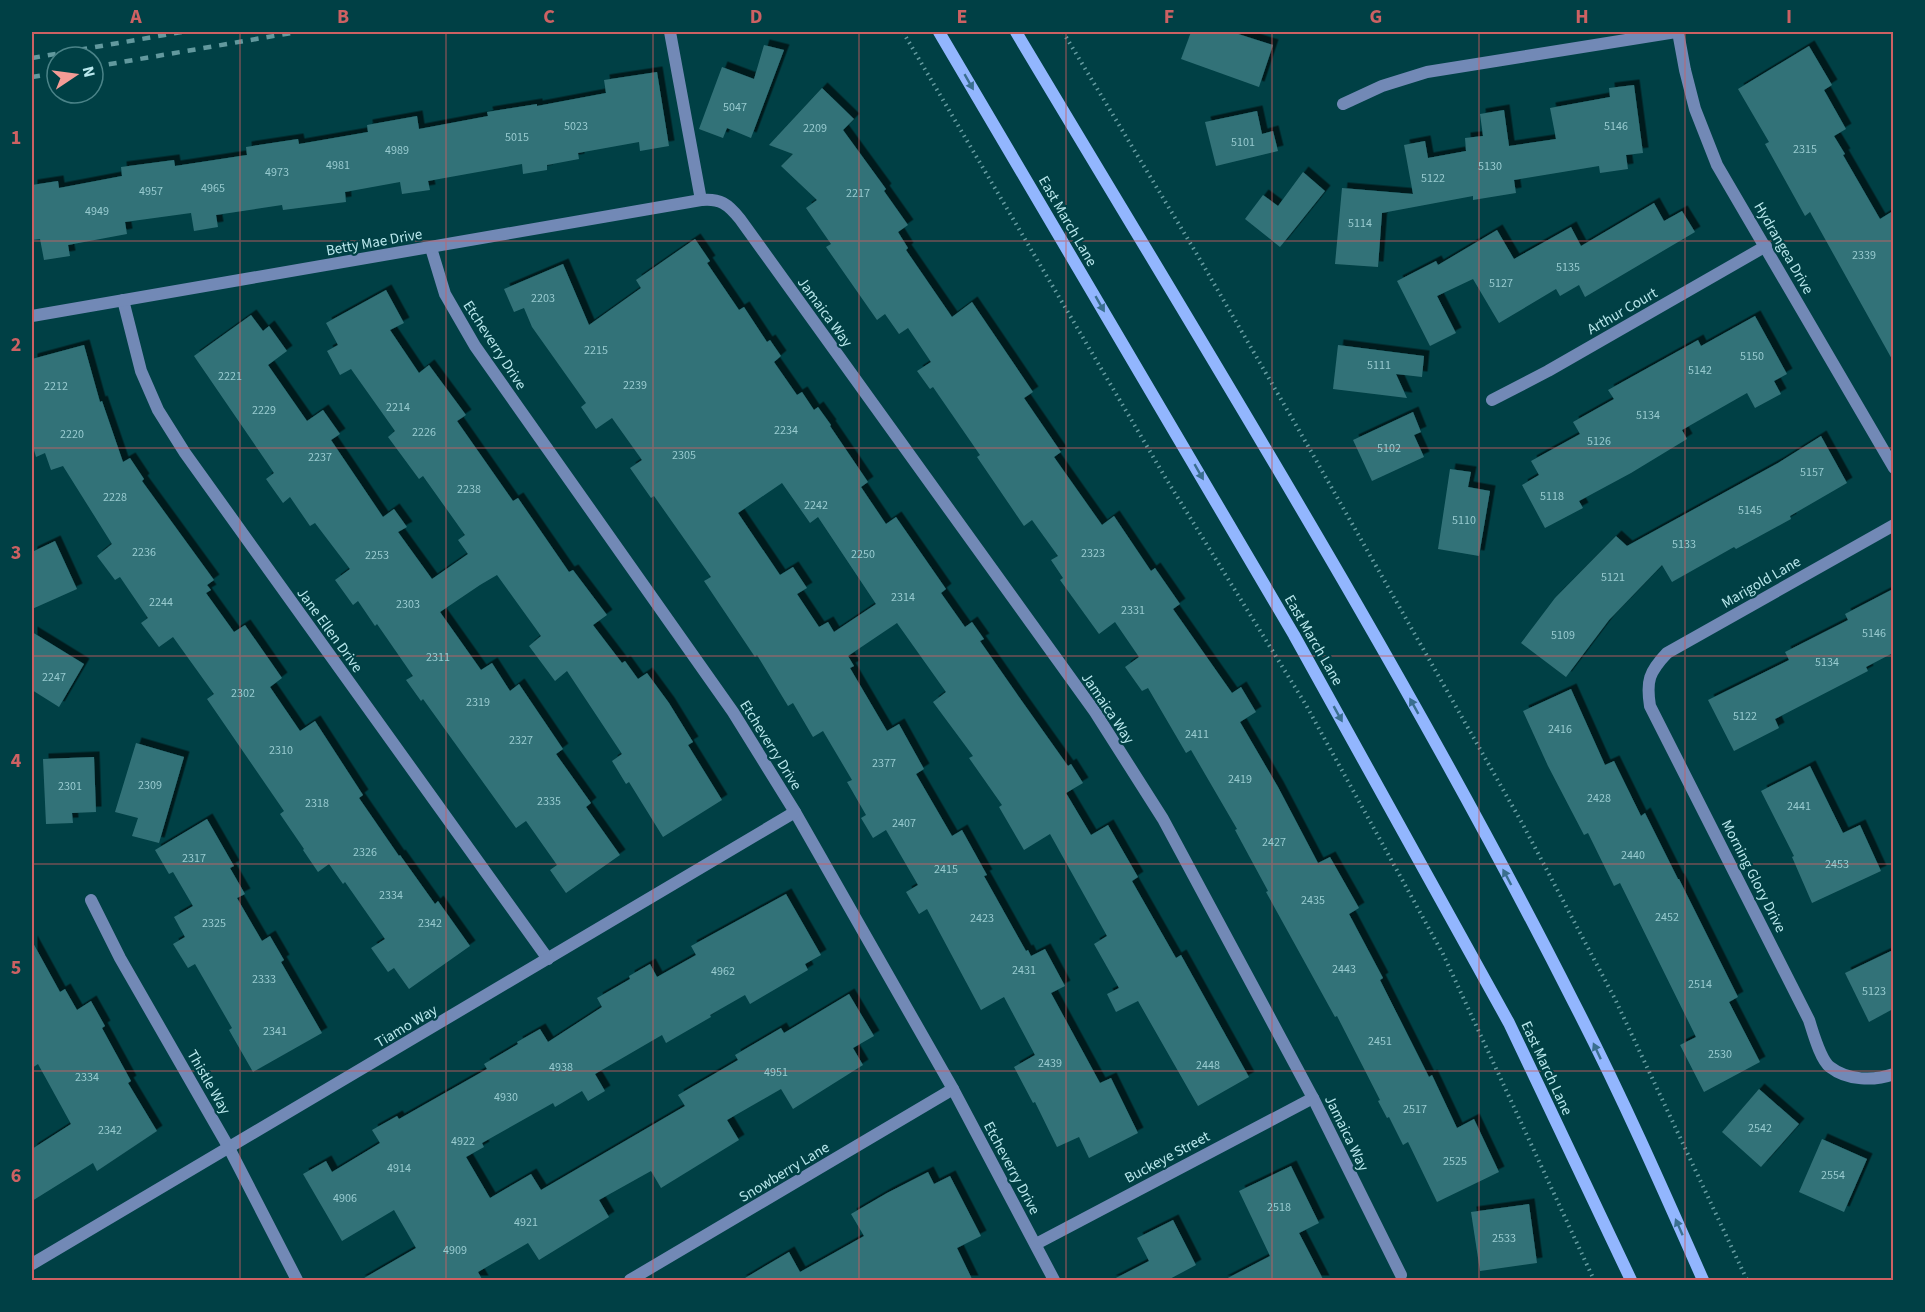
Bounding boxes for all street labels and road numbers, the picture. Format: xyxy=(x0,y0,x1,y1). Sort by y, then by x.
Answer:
street label: East March Lane xyxy=(1033,172,1102,270)
street label: Hydrangea Drive xyxy=(1749,198,1818,298)
street label: Betty Mae Drive xyxy=(324,224,424,261)
street label: Jamaica Way xyxy=(792,273,857,352)
street label: Arthur Court xyxy=(1583,283,1661,340)
street label: Etcheverry Drive xyxy=(458,297,531,394)
street label: Marigold Lane xyxy=(1718,551,1805,614)
street label: Jane Ellen Drive xyxy=(292,584,368,677)
street label: East March Lane xyxy=(1279,591,1348,689)
street label: Jamaica Way xyxy=(1076,669,1139,748)
street label: Etcheverry Drive xyxy=(734,696,807,794)
street label: Morning Glory Drive xyxy=(1716,816,1791,936)
street label: Tiamo Way xyxy=(371,1000,441,1053)
street label: East March Lane xyxy=(1516,1018,1578,1119)
street label: Thistle Way xyxy=(182,1046,235,1118)
street label: Jamaica Way xyxy=(1319,1092,1374,1175)
street label: Etcheverry Drive xyxy=(978,1118,1045,1218)
street label: Buckeye Street xyxy=(1121,1126,1213,1189)
street label: Snowberry Lane xyxy=(735,1137,833,1208)

